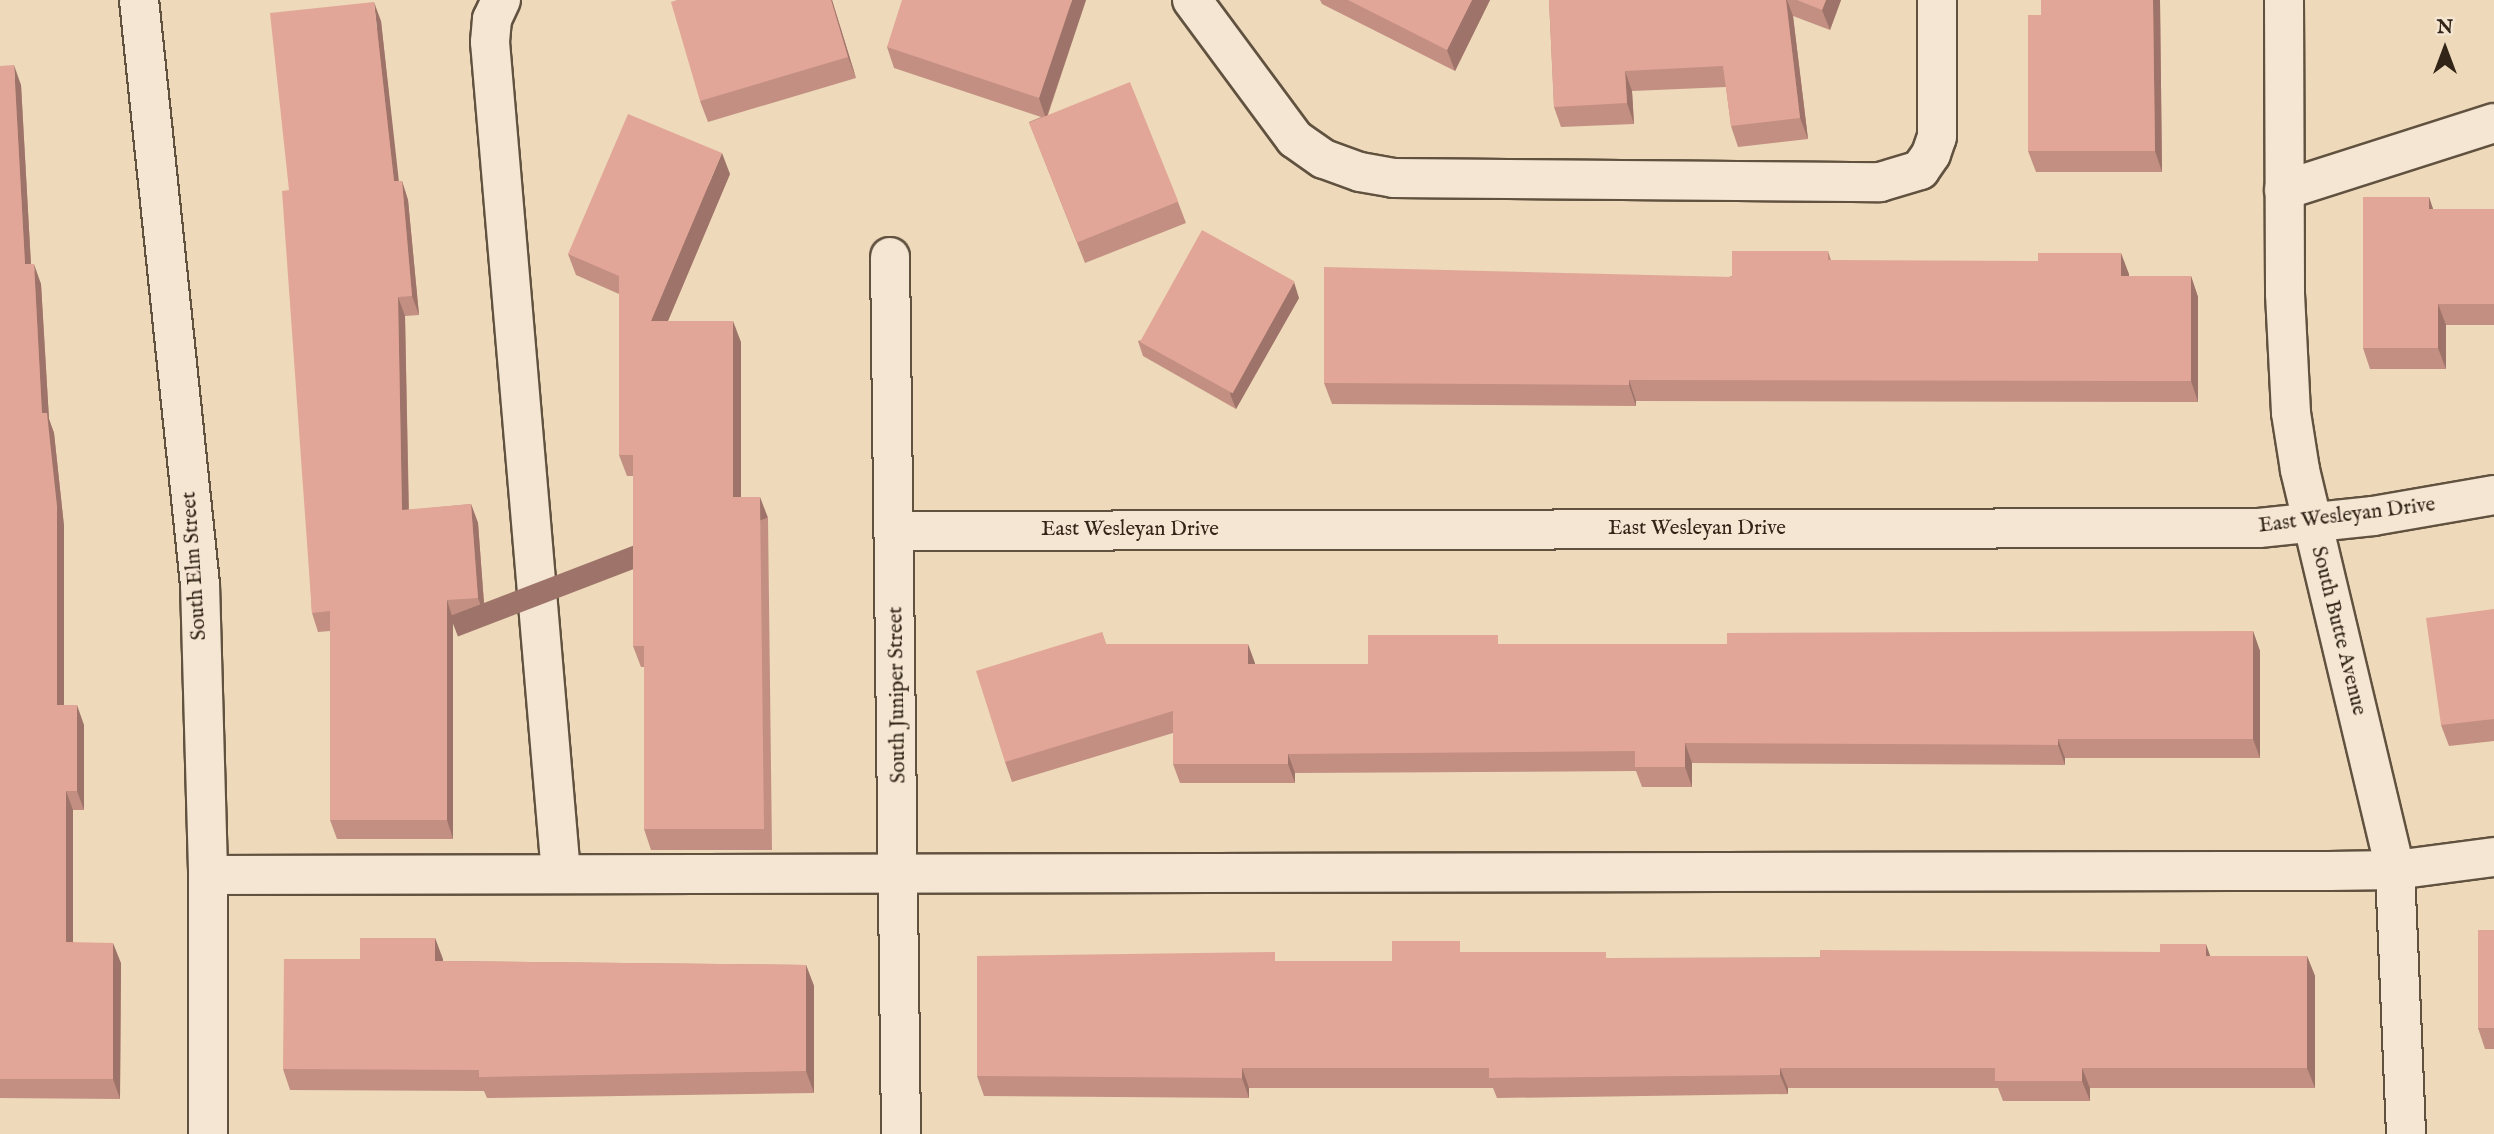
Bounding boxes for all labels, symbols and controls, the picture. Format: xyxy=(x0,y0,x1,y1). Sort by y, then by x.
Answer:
north arrow xyxy=(2410,14,2480,84)
text: N xyxy=(2437,16,2453,40)
street label: South Elm Street xyxy=(177,491,213,641)
street label: East Wesleyan Drive xyxy=(2257,493,2437,539)
street label: East Wesleyan Drive xyxy=(1608,516,1786,542)
street label: East Wesleyan Drive xyxy=(1041,517,1219,543)
street label: South Butte Avenue xyxy=(2305,544,2371,718)
street label: South Juniper Street xyxy=(884,606,912,784)

